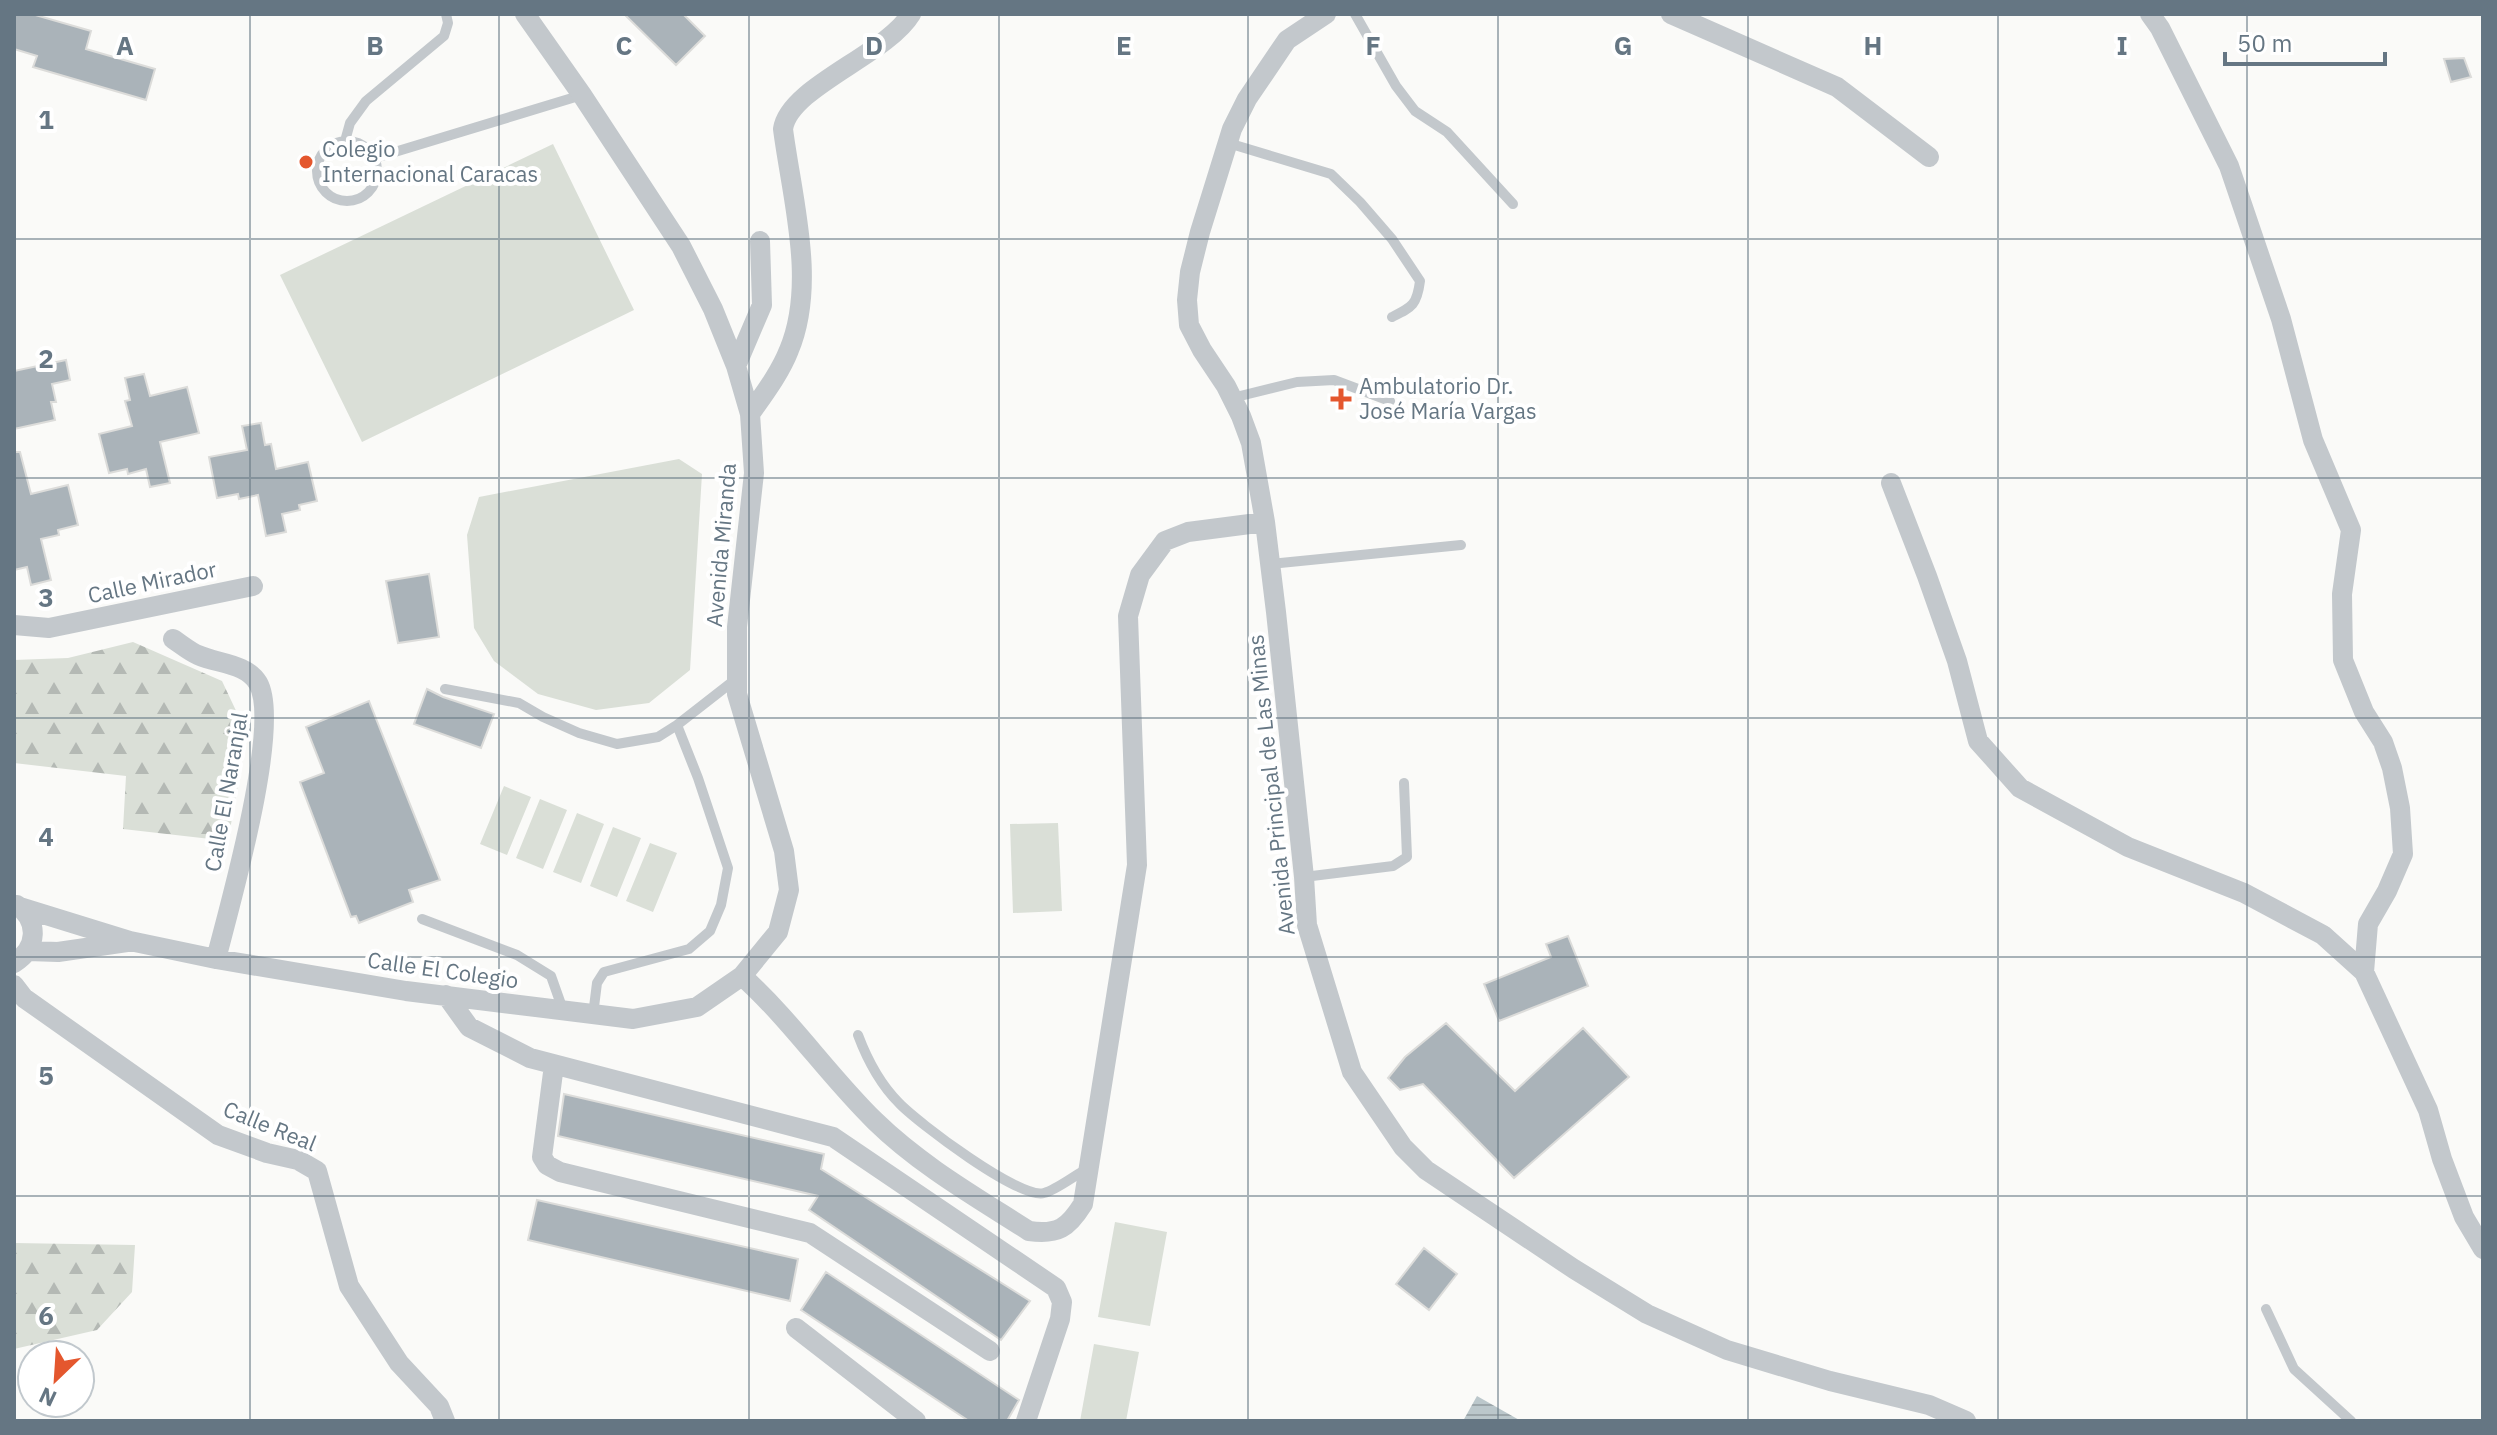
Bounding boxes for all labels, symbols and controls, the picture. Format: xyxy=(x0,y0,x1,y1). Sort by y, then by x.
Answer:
scale bar xyxy=(2225,16,2385,66)
text: 50 m xyxy=(2237,27,2292,59)
text: A xyxy=(116,28,134,62)
text: B xyxy=(366,28,384,62)
text: C xyxy=(616,28,633,62)
text: D xyxy=(865,28,883,62)
text: E xyxy=(1116,28,1132,62)
text: F xyxy=(1365,28,1381,62)
text: G xyxy=(1614,28,1632,62)
text: H xyxy=(1864,28,1882,62)
text: I xyxy=(2116,28,2128,62)
text: 1 xyxy=(38,102,54,136)
place label: Colegio Internacional Caracas xyxy=(322,134,538,188)
marker: Colegio Internacional Caracas xyxy=(297,153,315,171)
text: 2 xyxy=(38,341,54,375)
place label: Ambulatorio Dr. José María Vargas xyxy=(1359,371,1537,425)
marker: Ambulatorio Dr. José María Vargas xyxy=(1330,388,1352,410)
street label: Avenida Miranda xyxy=(699,462,742,628)
street label: Calle Mirador xyxy=(85,554,219,609)
text: 3 xyxy=(38,580,54,614)
street label: Avenida Principal de Las Minas xyxy=(1240,633,1301,937)
street label: Calle El Naranjal xyxy=(197,710,254,874)
text: 4 xyxy=(38,819,54,853)
street label: Calle El Colegio xyxy=(366,945,520,994)
text: 5 xyxy=(38,1058,54,1092)
street label: Calle Real xyxy=(219,1094,321,1157)
text: 6 xyxy=(38,1298,54,1332)
north arrow xyxy=(16,1339,96,1419)
text: N xyxy=(34,1381,61,1414)

